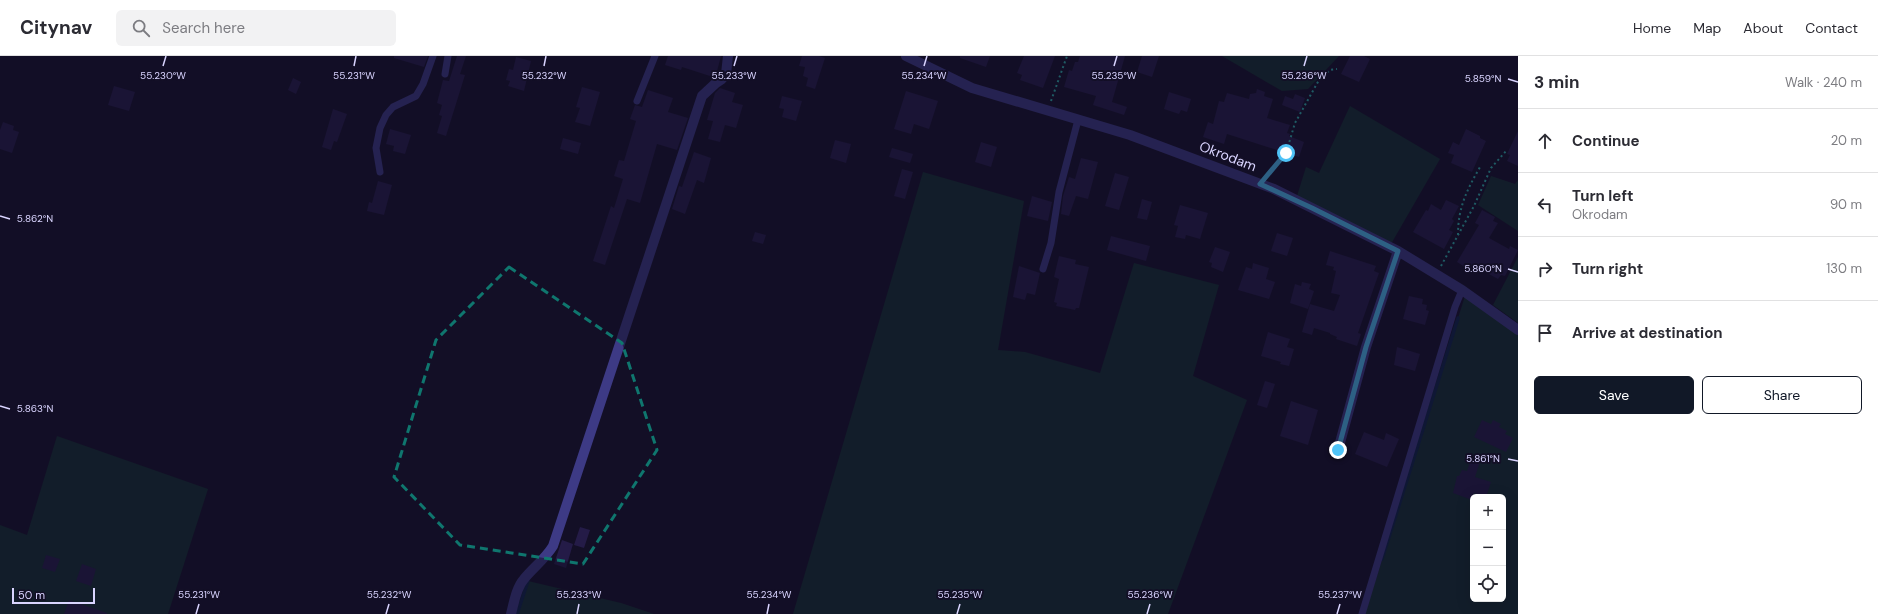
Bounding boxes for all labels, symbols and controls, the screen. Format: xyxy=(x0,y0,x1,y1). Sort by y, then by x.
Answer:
search box xyxy=(116,10,396,46)
text: Citynav xyxy=(20,15,92,40)
icon: search xyxy=(130,17,152,39)
text: Search here xyxy=(162,18,245,38)
text: Home xyxy=(1633,19,1671,37)
text: Map xyxy=(1693,19,1721,37)
text: About xyxy=(1743,19,1783,37)
text: Contact xyxy=(1805,19,1858,37)
text: 55.230°W xyxy=(140,69,186,82)
text: 55.231°W xyxy=(333,69,375,82)
text: 55.232°W xyxy=(522,69,567,82)
text: 55.233°W xyxy=(712,69,757,82)
text: 55.234°W xyxy=(901,69,947,82)
text: 55.235°W xyxy=(1091,69,1137,82)
text: 55.236°W xyxy=(1281,69,1327,82)
text: 3 min xyxy=(1534,71,1579,93)
text: 5.859°N xyxy=(1465,72,1501,85)
text: Walk · 240 m xyxy=(1785,74,1862,91)
icon: ahead xyxy=(1534,130,1556,152)
text: Continue xyxy=(1572,131,1640,151)
text: 20 m xyxy=(1831,132,1862,149)
street label: Okrodam xyxy=(1197,137,1259,175)
route start xyxy=(1277,144,1295,162)
text: Turn left xyxy=(1572,186,1633,206)
icon: left xyxy=(1534,194,1556,216)
text: 90 m xyxy=(1830,196,1862,213)
text: Okrodam xyxy=(1572,206,1628,223)
text: 5.862°N xyxy=(17,212,53,225)
icon: right xyxy=(1534,258,1556,280)
text: Turn right xyxy=(1572,259,1643,279)
text: 130 m xyxy=(1826,260,1862,277)
text: 5.860°N xyxy=(1464,262,1502,275)
icon: arrive xyxy=(1534,322,1556,344)
text: Arrive at destination xyxy=(1572,323,1723,343)
button: Save xyxy=(1534,376,1694,414)
button: Share xyxy=(1702,376,1862,414)
text: 5.863°N xyxy=(17,402,53,415)
route end xyxy=(1329,441,1347,459)
text: 5.861°N xyxy=(1466,452,1500,465)
map controls xyxy=(1470,494,1506,602)
button: + xyxy=(1470,494,1506,530)
button: − xyxy=(1470,530,1506,566)
button: locate xyxy=(1470,566,1506,602)
scale bar xyxy=(12,586,95,605)
text: 50 m xyxy=(18,588,45,602)
text: 55.231°W xyxy=(178,588,220,601)
text: 55.232°W xyxy=(367,588,412,601)
text: 55.233°W xyxy=(557,588,602,601)
text: 55.234°W xyxy=(746,588,792,601)
text: 55.235°W xyxy=(937,588,983,601)
text: 55.236°W xyxy=(1127,588,1173,601)
text: 55.237°W xyxy=(1318,588,1362,601)

